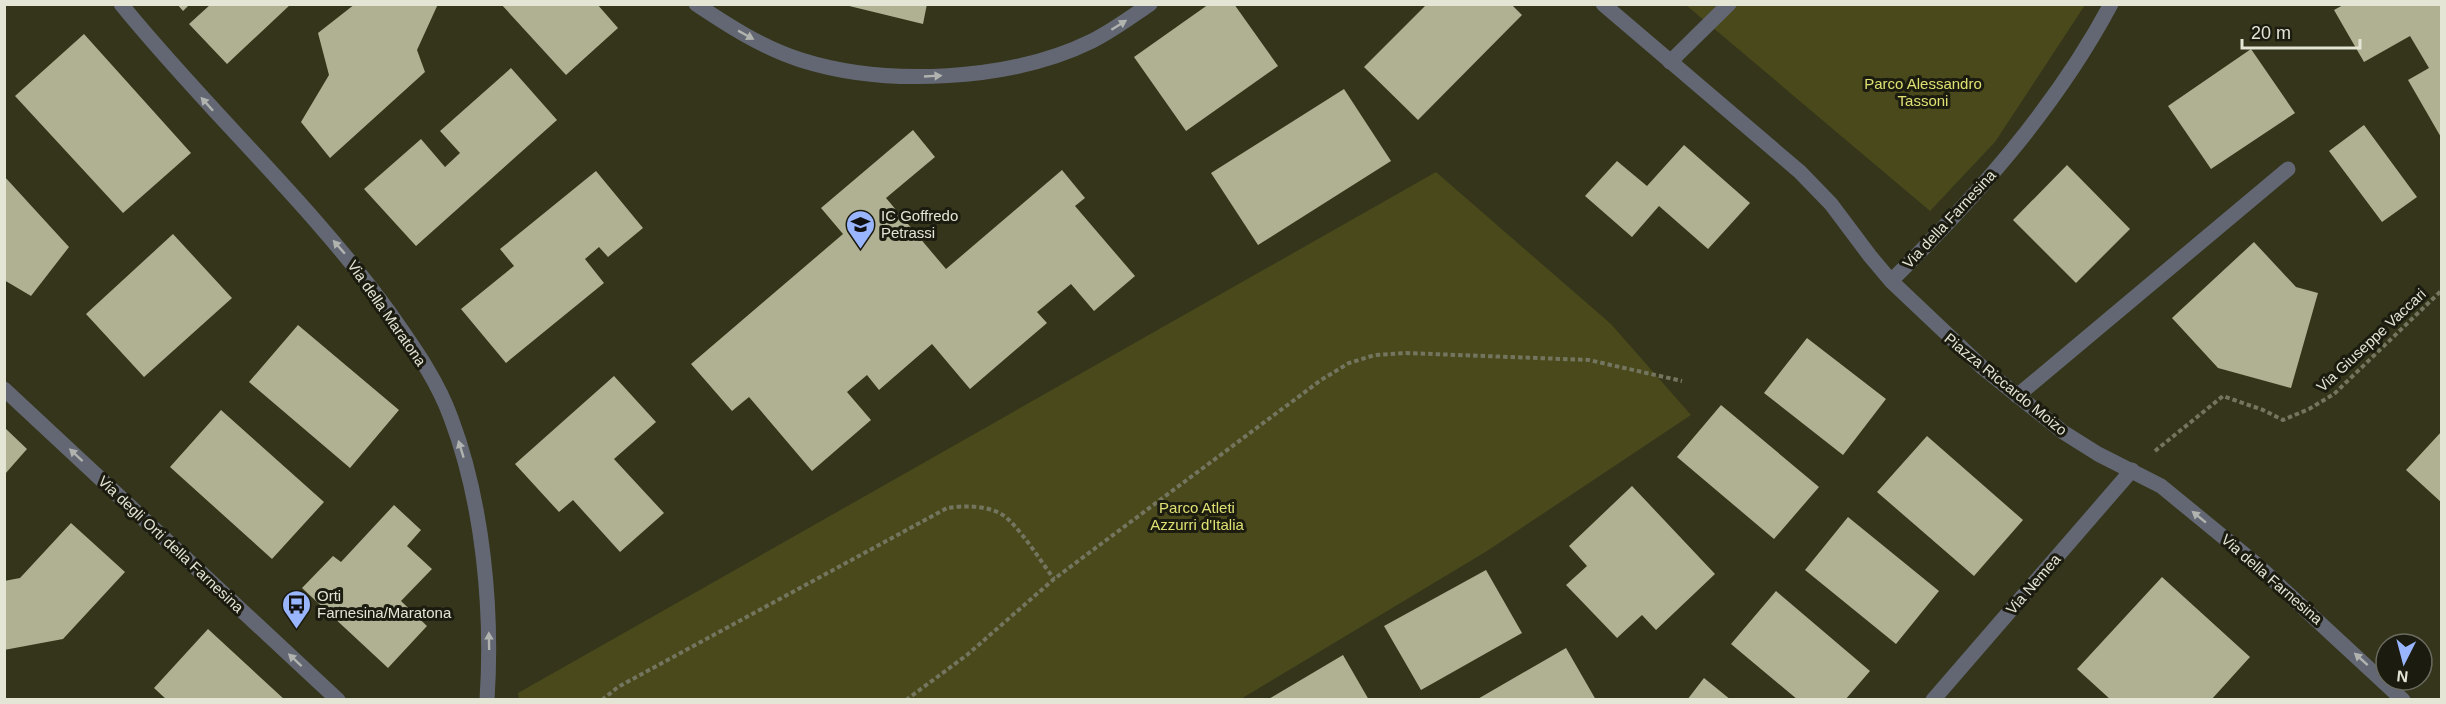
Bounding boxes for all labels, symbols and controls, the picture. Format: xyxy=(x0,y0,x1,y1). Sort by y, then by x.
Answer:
scale bar xyxy=(2242,12,2360,50)
one-way arrow xyxy=(1111,19,1127,30)
text: 20 m xyxy=(2251,23,2291,43)
one-way arrow xyxy=(737,30,754,40)
one-way arrow xyxy=(924,71,943,80)
park label: Parco Alessandro Tassoni xyxy=(1864,75,1982,109)
one-way arrow xyxy=(201,97,214,112)
street label: Via della Farnesina xyxy=(1899,166,1999,272)
place label: IC Goffredo Petrassi xyxy=(881,207,958,241)
school or university icon: IC Goffredo Petrassi xyxy=(844,208,876,250)
one-way arrow xyxy=(333,240,346,255)
street label: Via della Maratona xyxy=(344,257,430,370)
street label: Via Giuseppe Vaccari xyxy=(2313,285,2429,395)
street label: Piazza Riccardo Moizo xyxy=(1941,329,2071,439)
one-way arrow xyxy=(456,440,465,458)
one-way arrow xyxy=(69,449,83,463)
street label: Via degli Orti della Farnesina xyxy=(95,472,248,616)
park label: Parco Atleti Azzurri d'Italia xyxy=(1150,499,1245,533)
one-way arrow xyxy=(2191,510,2207,523)
street label: Via della Farnesina xyxy=(2218,531,2326,628)
street label: Via Nemea xyxy=(2002,550,2064,617)
place label: Orti Farnesina/Maratona xyxy=(317,587,452,621)
bus stop icon: Orti Farnesina/Maratona xyxy=(280,588,312,630)
one-way arrow xyxy=(484,632,493,651)
north arrow xyxy=(2374,632,2434,692)
one-way arrow xyxy=(2354,652,2369,666)
one-way arrow xyxy=(288,653,303,667)
text: N xyxy=(2396,667,2409,685)

